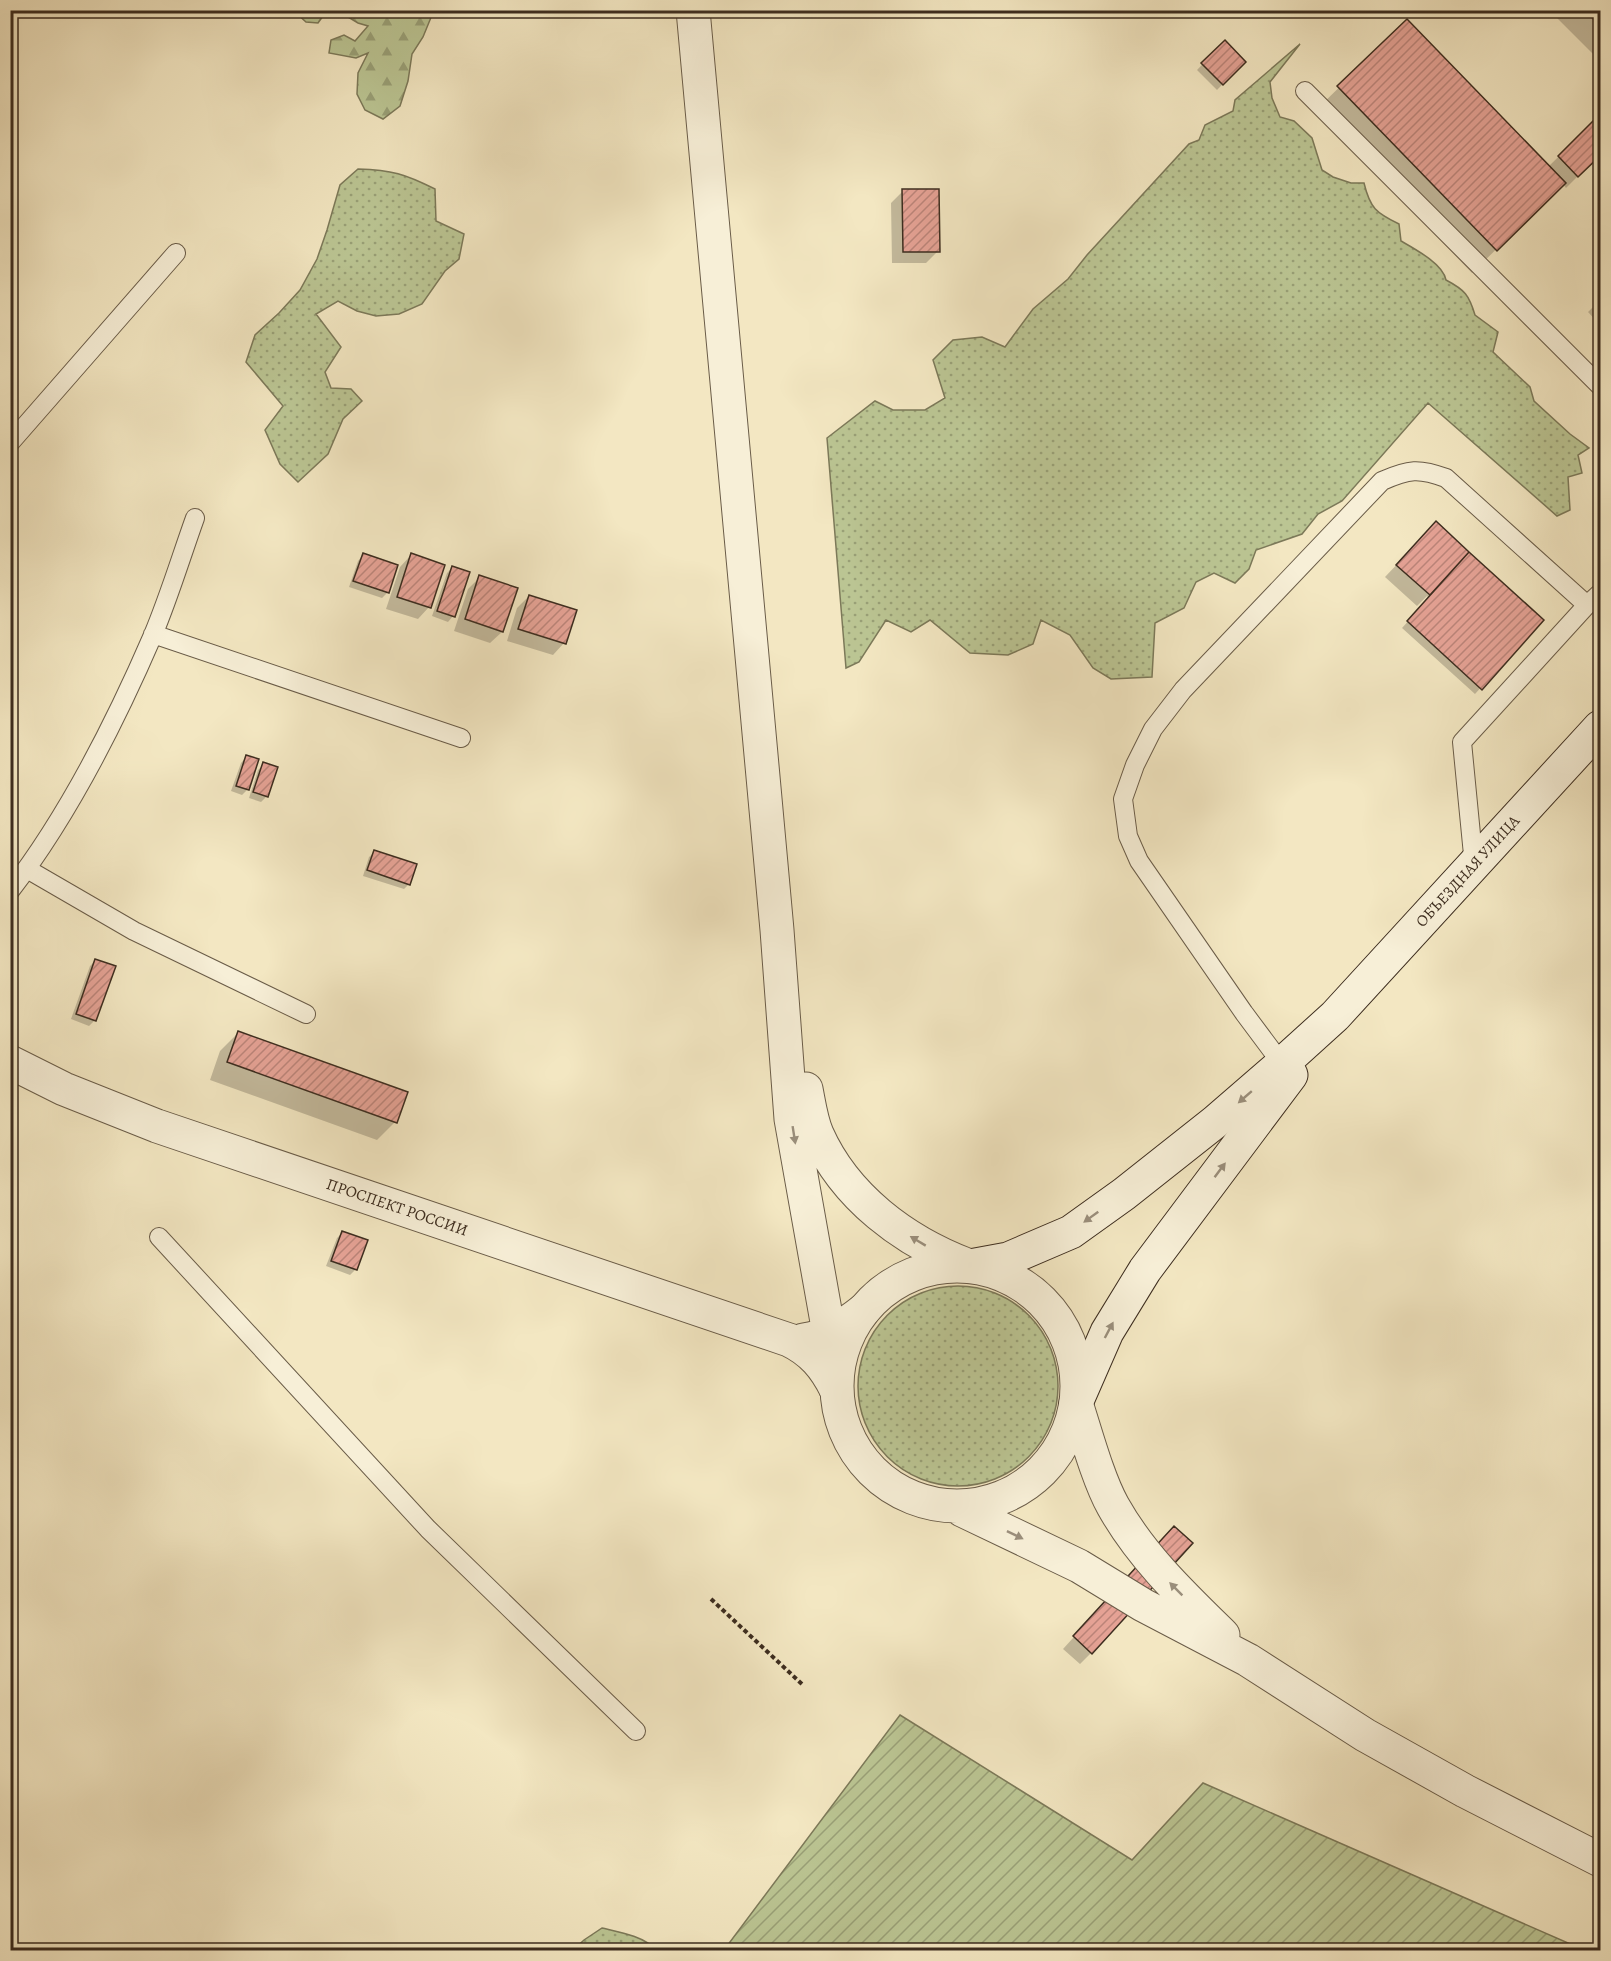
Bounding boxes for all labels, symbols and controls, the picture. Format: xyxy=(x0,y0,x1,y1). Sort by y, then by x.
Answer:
street label: ОБЪЕЗДНАЯ УЛИЦА xyxy=(1411,810,1525,932)
one-way arrow xyxy=(1237,1090,1252,1104)
one-way arrow xyxy=(789,1126,798,1145)
one-way arrow xyxy=(1213,1163,1225,1178)
street label: ПРОСПЕКТ РОССИИ xyxy=(323,1173,471,1241)
one-way arrow xyxy=(1084,1211,1099,1223)
one-way arrow xyxy=(910,1236,926,1247)
one-way arrow xyxy=(1104,1322,1114,1339)
one-way arrow xyxy=(1006,1531,1023,1540)
one-way arrow xyxy=(1169,1582,1183,1596)

